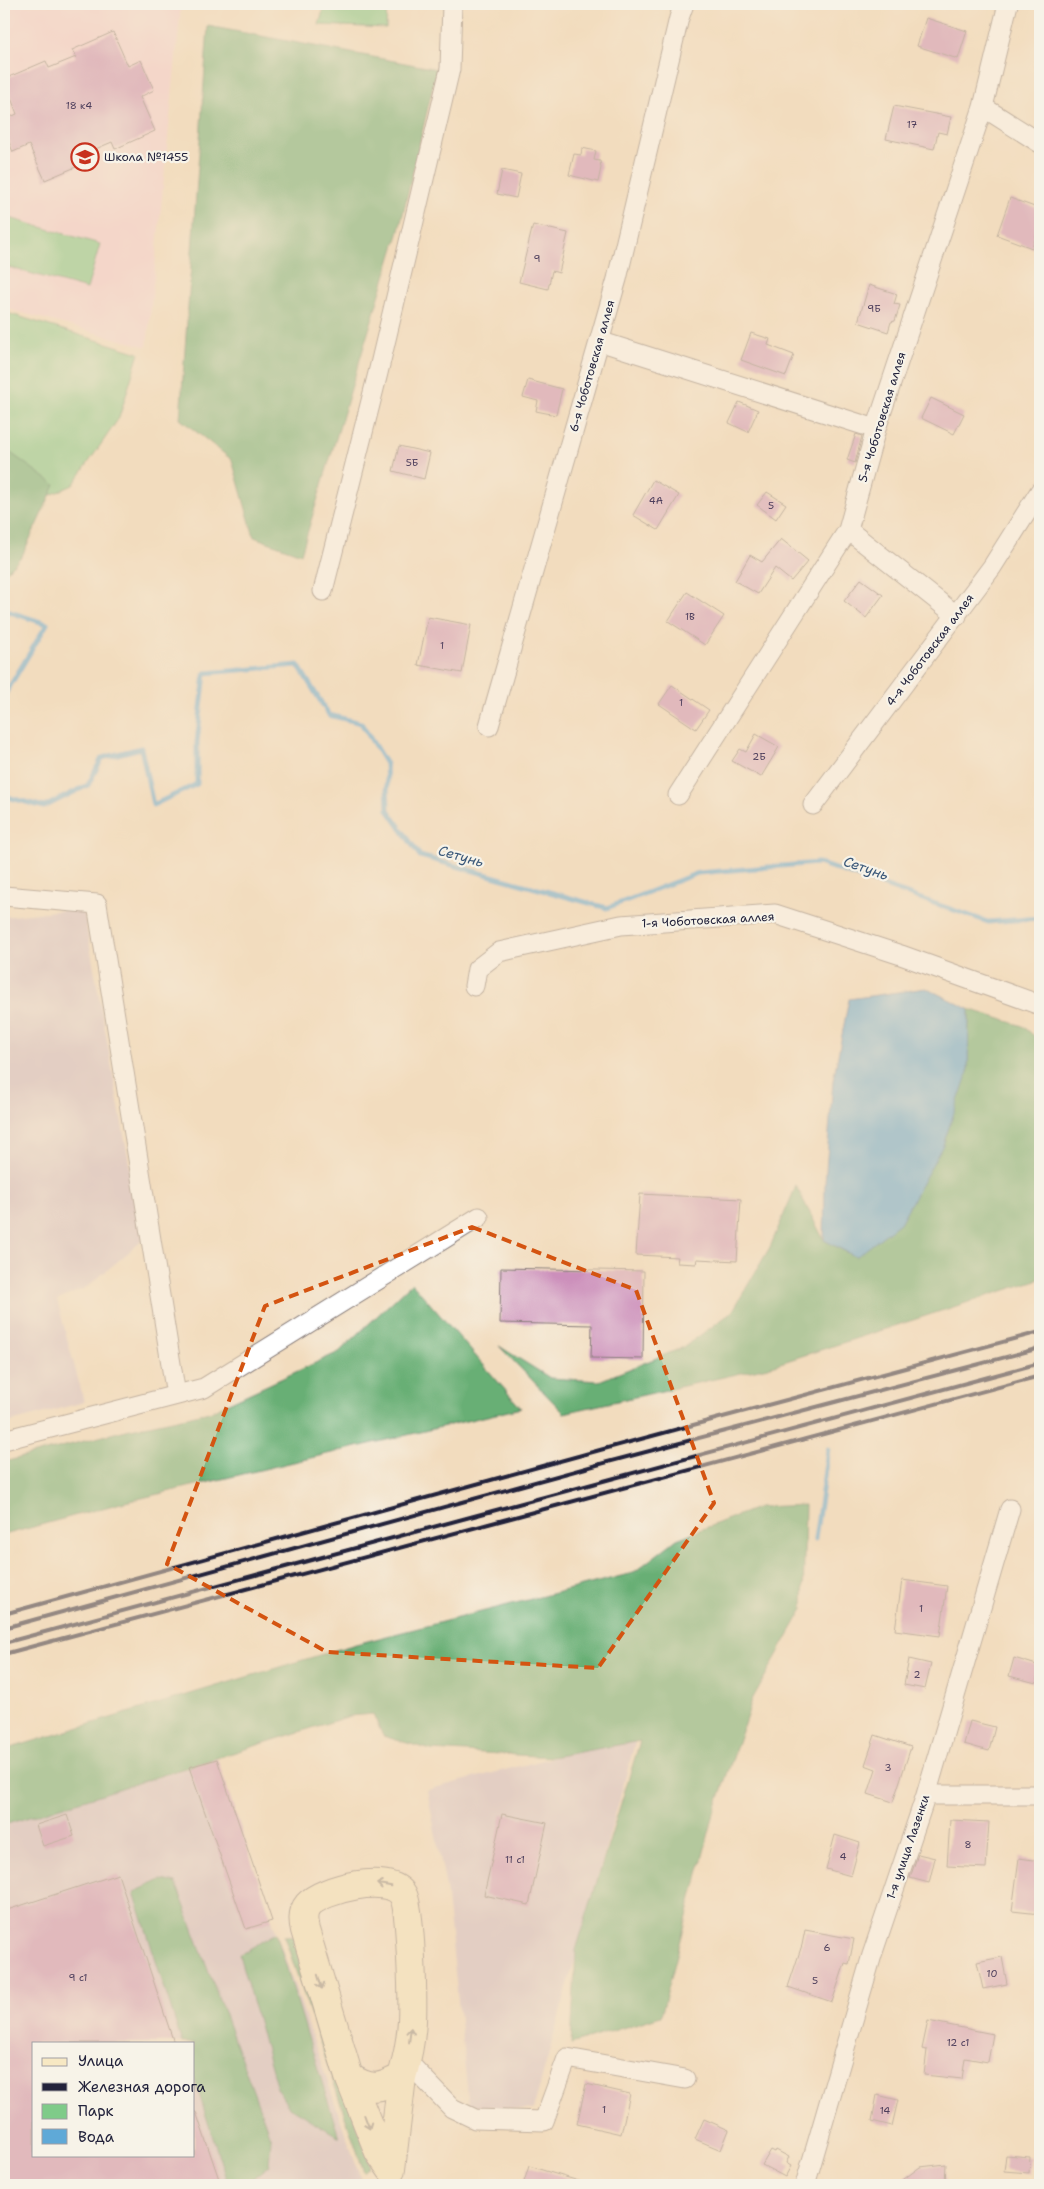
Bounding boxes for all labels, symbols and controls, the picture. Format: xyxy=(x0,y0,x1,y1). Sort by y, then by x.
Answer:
house number: 18 к4 xyxy=(66,99,92,112)
house number: 17 xyxy=(907,118,917,131)
school or university icon: Школа №1455 xyxy=(70,142,100,172)
place label: Школа №1455 xyxy=(104,149,188,165)
house number: 9 xyxy=(534,252,541,265)
street label: 6-я Чоботовская аллея xyxy=(565,298,619,434)
house number: 9Б xyxy=(867,302,881,315)
street label: 5-я Чоботовская аллея xyxy=(855,350,909,484)
house number: 5Б xyxy=(406,456,418,469)
house number: 4А xyxy=(649,494,663,507)
house number: 5 xyxy=(768,499,774,512)
street label: 4-я Чоботовская аллея xyxy=(882,591,978,709)
house number: 1В xyxy=(685,610,695,623)
house number: 1 xyxy=(440,639,444,652)
house number: 1 xyxy=(679,696,683,709)
house number: 2Б xyxy=(752,750,766,763)
water label: Сетунь xyxy=(436,841,486,871)
water label: Сетунь xyxy=(841,852,891,884)
street label: 1-я Чоботовская аллея xyxy=(641,909,775,931)
house number: 1 xyxy=(919,1602,923,1615)
house number: 2 xyxy=(914,1668,921,1681)
house number: 3 xyxy=(885,1761,892,1774)
street label: 1-я улица Лазенки xyxy=(883,1792,933,1902)
house number: 8 xyxy=(965,1838,972,1851)
house number: 4 xyxy=(840,1850,847,1863)
house number: 11 с1 xyxy=(505,1853,525,1866)
one-way arrow xyxy=(377,1880,393,1890)
house number: 6 xyxy=(824,1941,831,1954)
house number: 10 xyxy=(987,1967,997,1980)
house number: 9 с1 xyxy=(69,1971,87,1984)
one-way arrow xyxy=(316,1974,326,1990)
house number: 5 xyxy=(812,1974,818,1987)
one-way arrow xyxy=(405,2027,415,2043)
house number: 12 с1 xyxy=(947,2036,969,2049)
legend xyxy=(32,2042,195,2156)
text: Улица xyxy=(78,2051,124,2071)
text: Железная дорога xyxy=(78,2077,206,2097)
text: Парк xyxy=(78,2101,114,2121)
house number: 1 xyxy=(602,2103,606,2116)
house number: 14 xyxy=(880,2104,890,2117)
one-way arrow xyxy=(364,2115,373,2130)
text: Вода xyxy=(78,2127,115,2147)

